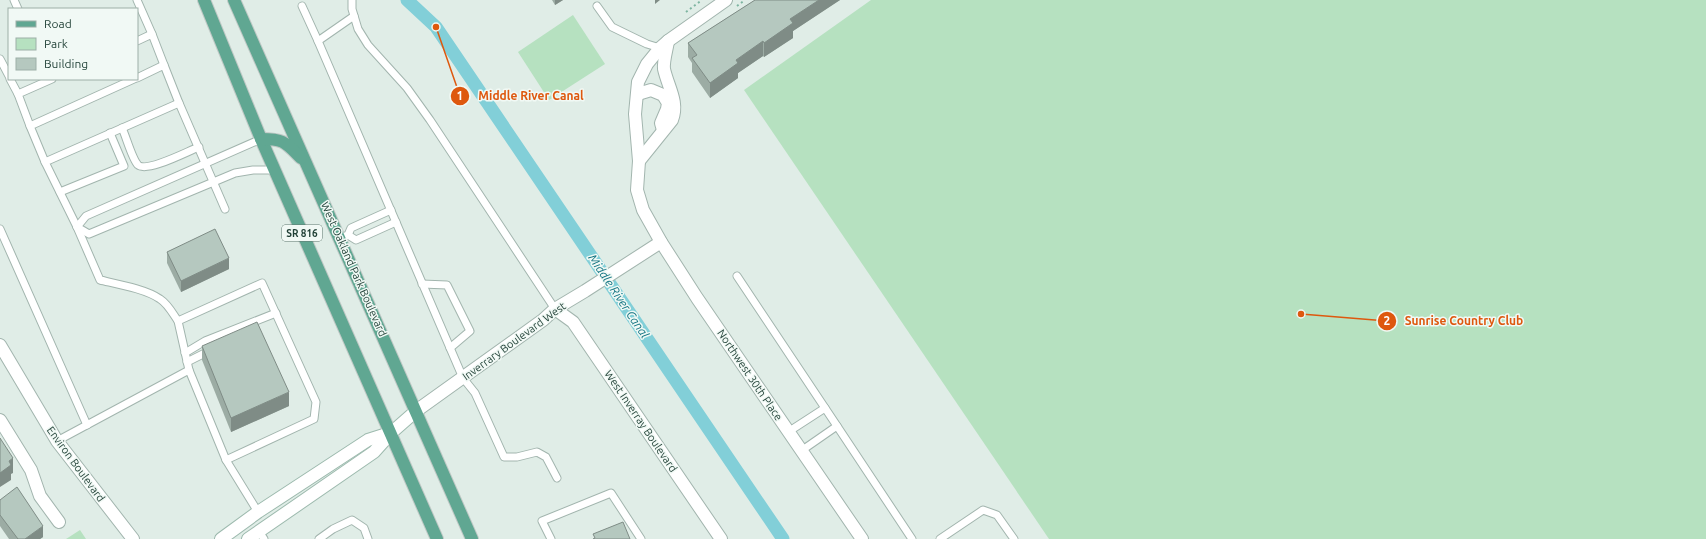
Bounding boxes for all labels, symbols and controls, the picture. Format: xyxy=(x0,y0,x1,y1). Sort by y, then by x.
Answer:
legend xyxy=(8,8,138,80)
text: Road xyxy=(44,17,72,30)
text: Park xyxy=(44,37,68,50)
text: Building xyxy=(44,57,88,70)
callout: Middle River Canal xyxy=(450,84,592,108)
text: 1 xyxy=(457,89,463,102)
text: Middle River Canal xyxy=(478,89,584,102)
street label: West Oakland Park Boulevard xyxy=(319,200,389,338)
road number: SR 816 xyxy=(282,225,322,241)
water label: Middle River Canal xyxy=(586,252,652,341)
street label: Inverrary Boulevard West xyxy=(460,299,568,382)
callout: Sunrise Country Club xyxy=(1377,309,1531,333)
text: 2 xyxy=(1384,314,1391,327)
text: Sunrise Country Club xyxy=(1405,314,1523,327)
street label: Northwest 30th Place xyxy=(715,327,785,423)
street label: West Inverray Boulevard xyxy=(602,368,680,474)
street label: Environ Boulevard xyxy=(45,424,107,504)

